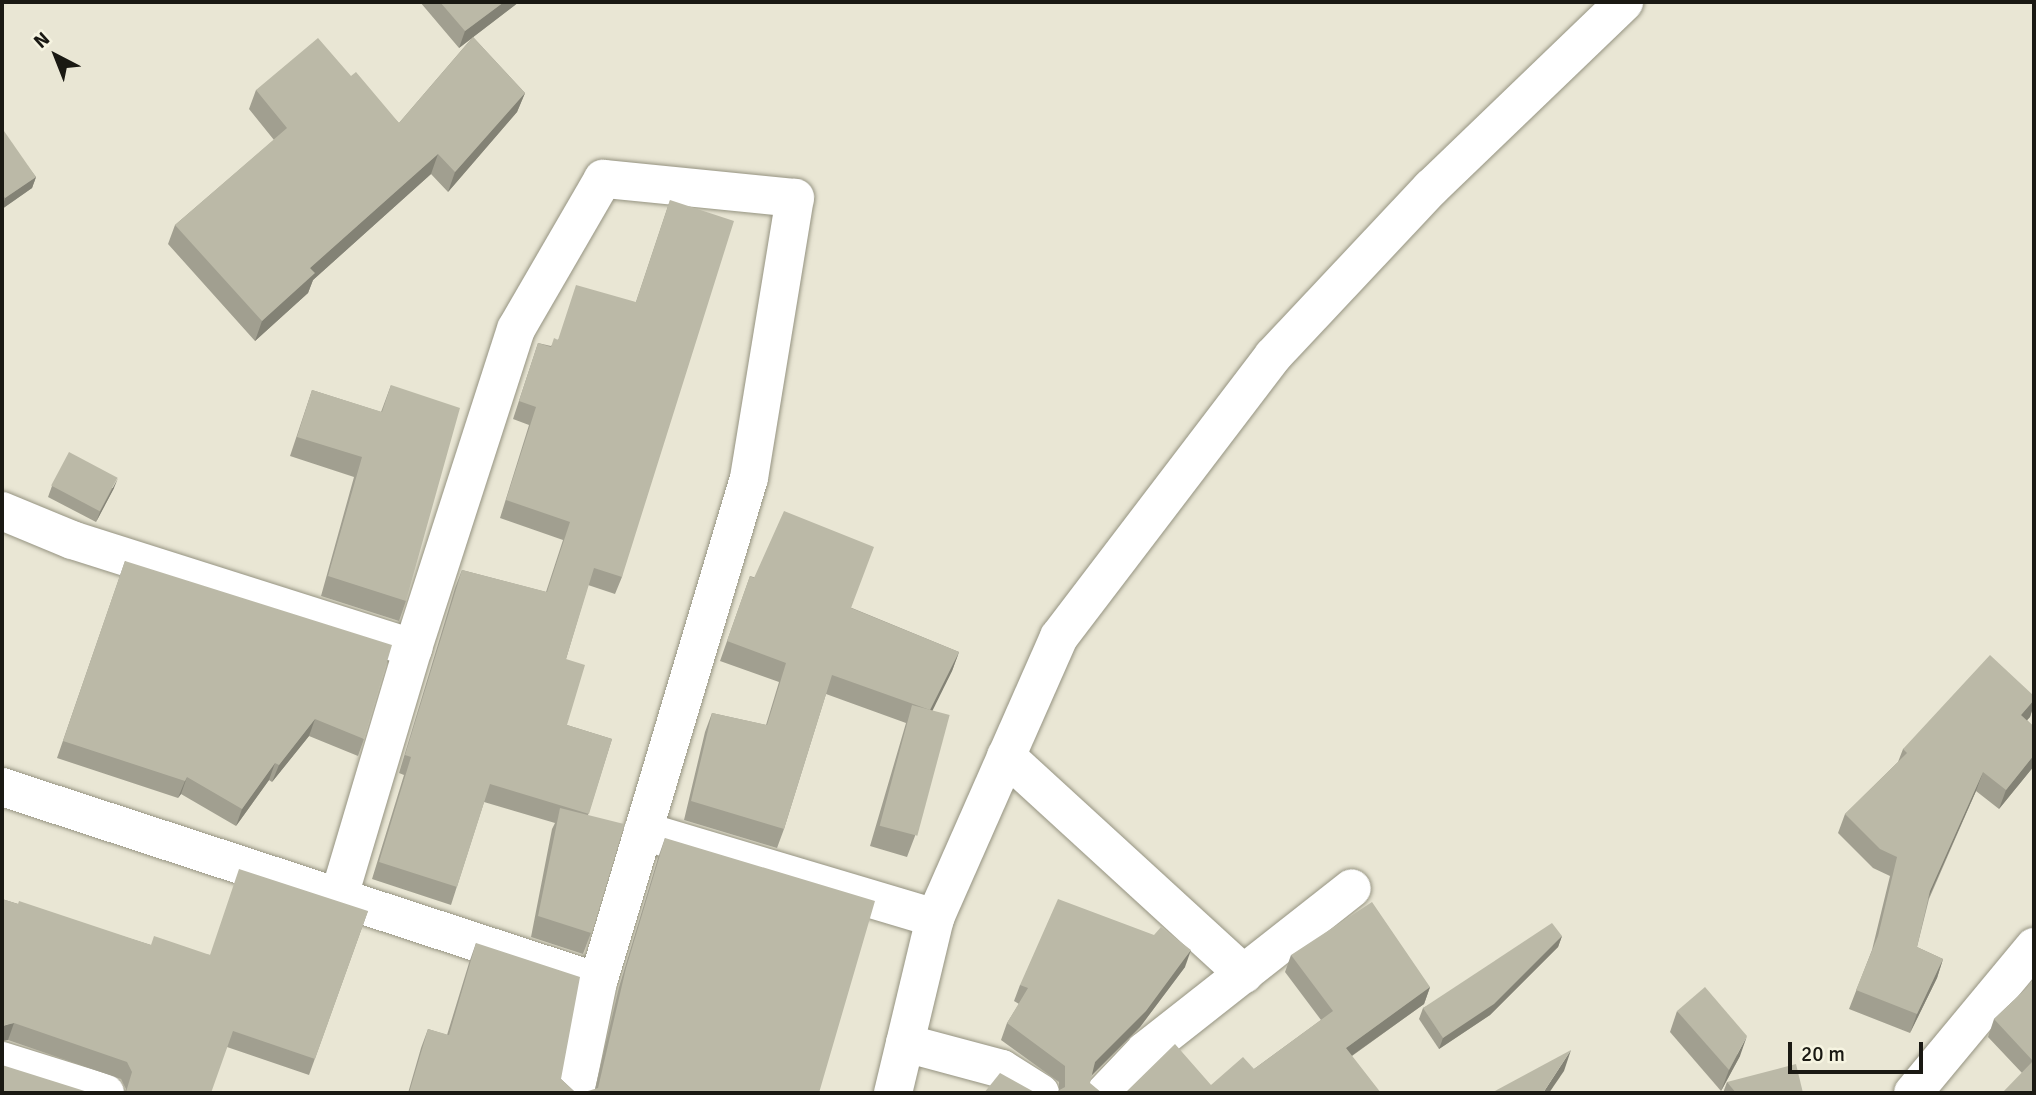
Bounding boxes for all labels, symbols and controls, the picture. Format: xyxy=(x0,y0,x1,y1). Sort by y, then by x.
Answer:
north arrow xyxy=(21,21,91,91)
text: N xyxy=(29,27,55,54)
scale bar xyxy=(1791,1028,1926,1072)
text: 20 m xyxy=(1801,1041,1845,1067)

